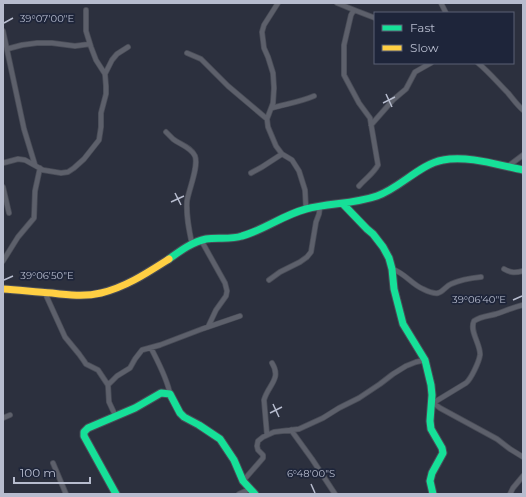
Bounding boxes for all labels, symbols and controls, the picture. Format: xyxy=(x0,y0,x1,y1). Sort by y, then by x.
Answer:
text: 39°07'00"E xyxy=(20,12,75,25)
legend xyxy=(374,12,514,64)
text: Fast xyxy=(410,20,435,35)
text: Slow xyxy=(410,40,439,55)
text: 39°06'50"E xyxy=(20,269,74,282)
text: 39°06'40"E xyxy=(452,293,506,306)
scale bar xyxy=(14,459,90,485)
text: 100 m xyxy=(20,465,56,480)
text: 6°48'00"S xyxy=(287,467,335,480)

